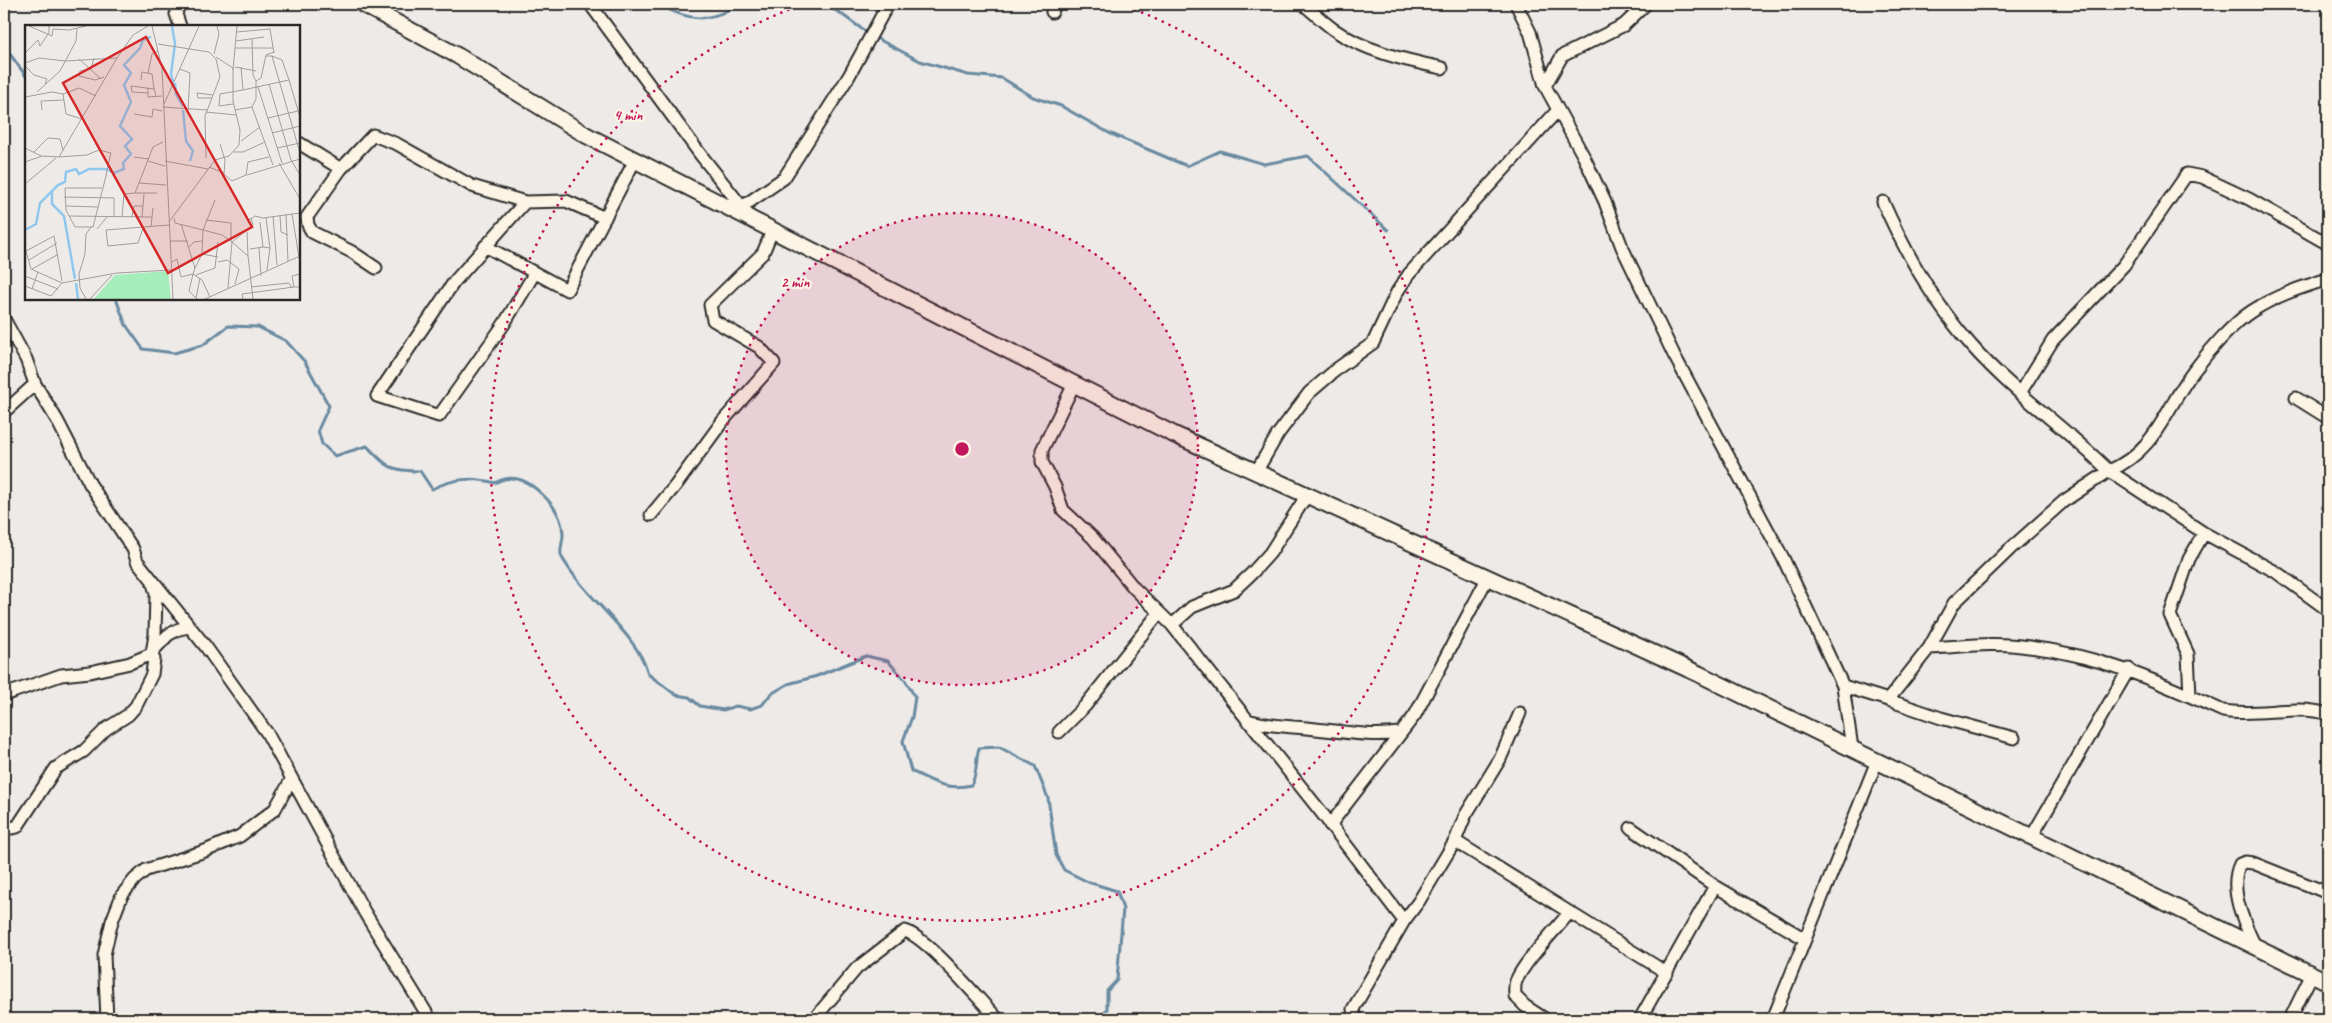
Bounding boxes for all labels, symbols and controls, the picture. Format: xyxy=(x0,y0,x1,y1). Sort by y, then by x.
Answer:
inset map xyxy=(25,25,300,300)
text: 4 min xyxy=(614,106,643,125)
text: 2 min xyxy=(781,273,810,292)
centre of rings xyxy=(953,440,971,458)

